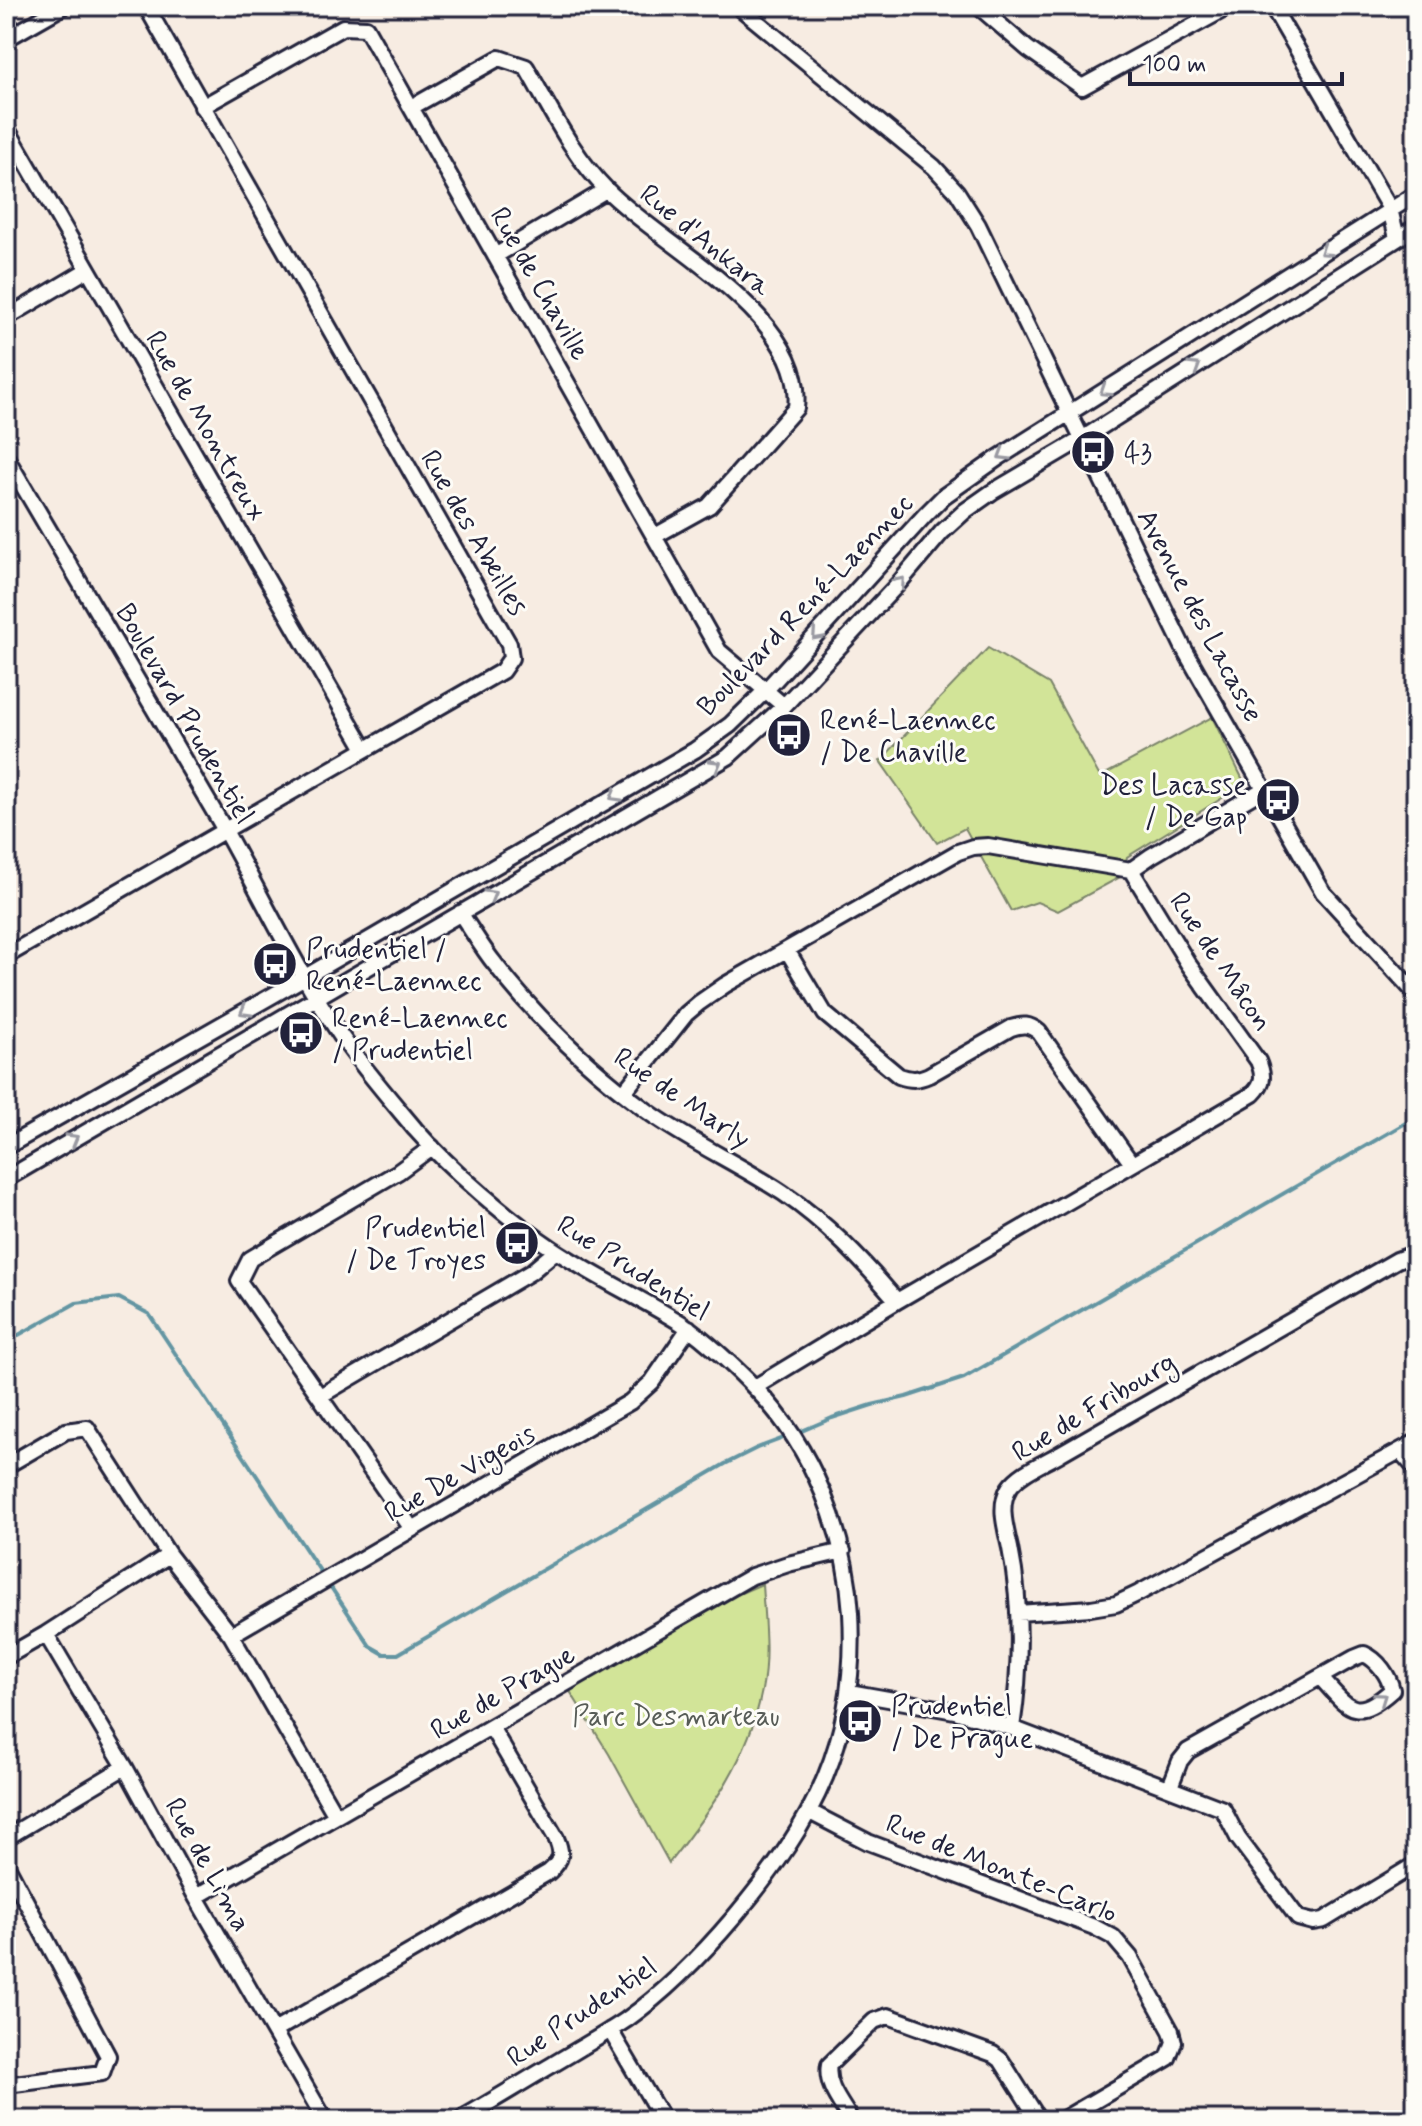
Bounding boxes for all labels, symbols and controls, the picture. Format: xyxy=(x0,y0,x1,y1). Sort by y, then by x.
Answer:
scale bar xyxy=(1130,36,1342,86)
text: 100 m xyxy=(1142,50,1206,81)
street label: Rue d'Ankara xyxy=(631,177,778,305)
street label: Rue de Chaville xyxy=(480,201,598,368)
one-way arrow xyxy=(1319,241,1333,256)
street label: Rue de Montreux xyxy=(135,325,274,528)
one-way arrow xyxy=(1186,361,1201,376)
one-way arrow xyxy=(1100,381,1114,396)
bus stop icon: 43 xyxy=(1069,428,1117,476)
place label: 43 xyxy=(1124,436,1152,473)
street label: Rue des Abeilles xyxy=(410,444,535,623)
one-way arrow xyxy=(997,446,1012,461)
street label: Boulevard René-Laennec xyxy=(689,486,922,725)
street label: Avenue des Lacasse xyxy=(1127,503,1271,729)
one-way arrow xyxy=(890,576,905,591)
street label: Boulevard Prudentiel xyxy=(106,597,262,831)
one-way arrow xyxy=(812,625,826,640)
place label: René-Laennec / De Chaville xyxy=(820,703,996,772)
bus stop icon: René-Laennec / De Chaville xyxy=(765,711,813,759)
one-way arrow xyxy=(707,759,722,774)
place label: Des Lacasse / De Gap xyxy=(1100,768,1247,837)
bus stop icon: Des Lacasse / De Gap xyxy=(1254,776,1302,824)
one-way arrow xyxy=(609,786,624,802)
street label: Rue de Mâcon xyxy=(1160,886,1280,1039)
one-way arrow xyxy=(482,889,497,905)
place label: Prudentiel / René-Laennec xyxy=(306,932,482,1001)
bus stop icon: Prudentiel / René-Laennec xyxy=(251,940,299,988)
one-way arrow xyxy=(240,1001,254,1017)
place label: René-Laennec / Prudentiel xyxy=(332,1001,508,1070)
bus stop icon: René-Laennec / Prudentiel xyxy=(277,1009,325,1057)
street label: Rue de Marly xyxy=(606,1040,757,1158)
one-way arrow xyxy=(64,1133,79,1149)
street label: Rue Prudentiel xyxy=(549,1207,716,1331)
place label: Prudentiel / De Troyes xyxy=(346,1211,486,1280)
bus stop icon: Prudentiel / De Troyes xyxy=(493,1219,541,1267)
street label: Rue de Fribourg xyxy=(1006,1345,1184,1473)
street label: Rue De Vigeois xyxy=(378,1416,543,1534)
street label: Rue de Prague xyxy=(424,1637,582,1750)
place label: Prudentiel / De Prague xyxy=(891,1689,1033,1758)
one-way arrow xyxy=(1372,1693,1387,1708)
bus stop icon: Prudentiel / De Prague xyxy=(836,1697,884,1745)
park label: Parc Desmarteau xyxy=(572,1699,780,1736)
street label: Rue de Lima xyxy=(155,1792,259,1939)
street label: Rue de Monte-Carlo xyxy=(880,1806,1122,1933)
street label: Rue Prudentiel xyxy=(500,1949,665,2077)

